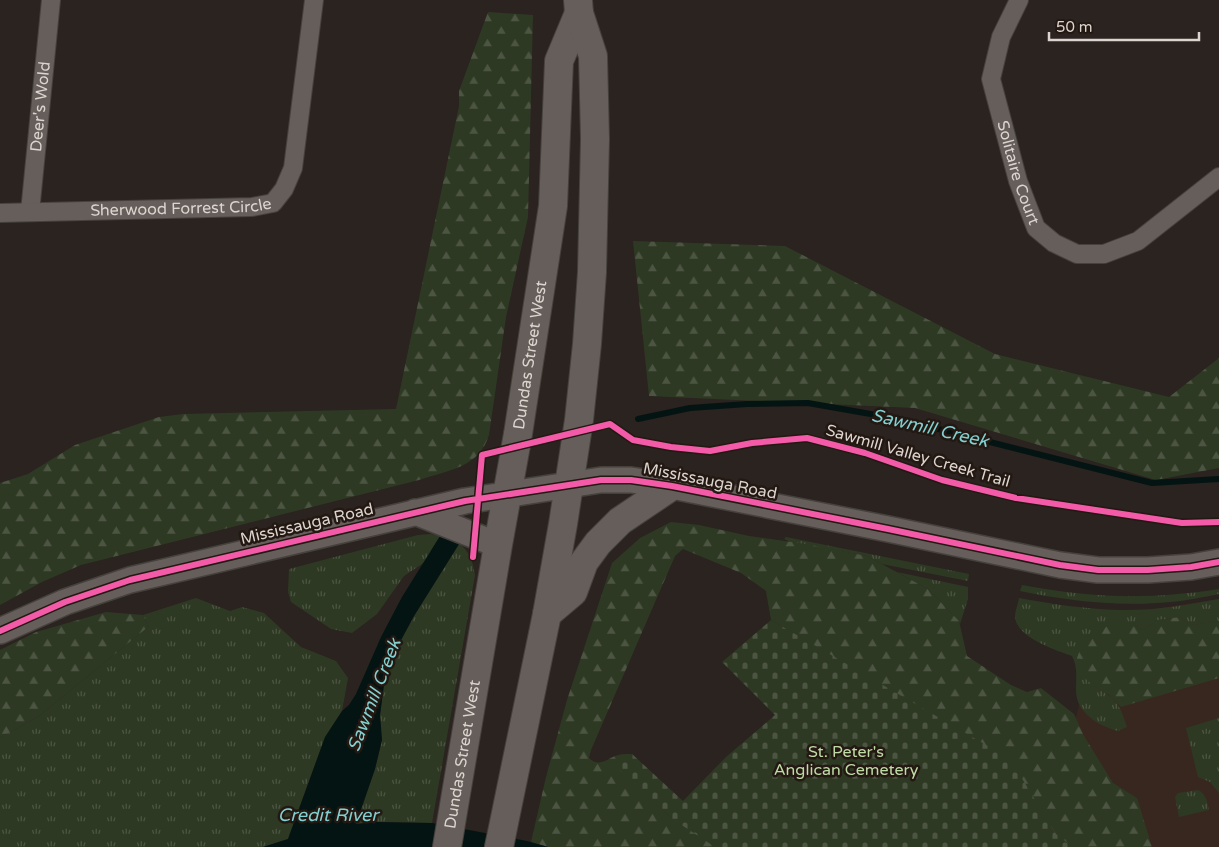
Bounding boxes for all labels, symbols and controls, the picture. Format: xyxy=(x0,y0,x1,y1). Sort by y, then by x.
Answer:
scale bar xyxy=(1049,10,1199,42)
text: 50 m xyxy=(1056,18,1093,36)
street label: Deer's Wold xyxy=(26,60,55,153)
street label: Solitaire Court xyxy=(992,118,1044,228)
street label: Sherwood Forrest Circle xyxy=(90,194,273,221)
street label: Dundas Street West xyxy=(509,279,551,431)
water label: Sawmill Creek xyxy=(869,404,992,452)
street label: Sawmill Valley Creek Trail xyxy=(824,420,1012,492)
street label: Mississauga Road xyxy=(641,458,779,504)
street label: Mississauga Road xyxy=(238,499,376,549)
water label: Sawmill Creek xyxy=(342,634,406,755)
street label: Dundas Street West xyxy=(440,678,485,830)
park label: St. Peter's Anglican Cemetery xyxy=(774,742,919,780)
water label: Credit River xyxy=(278,804,380,826)

